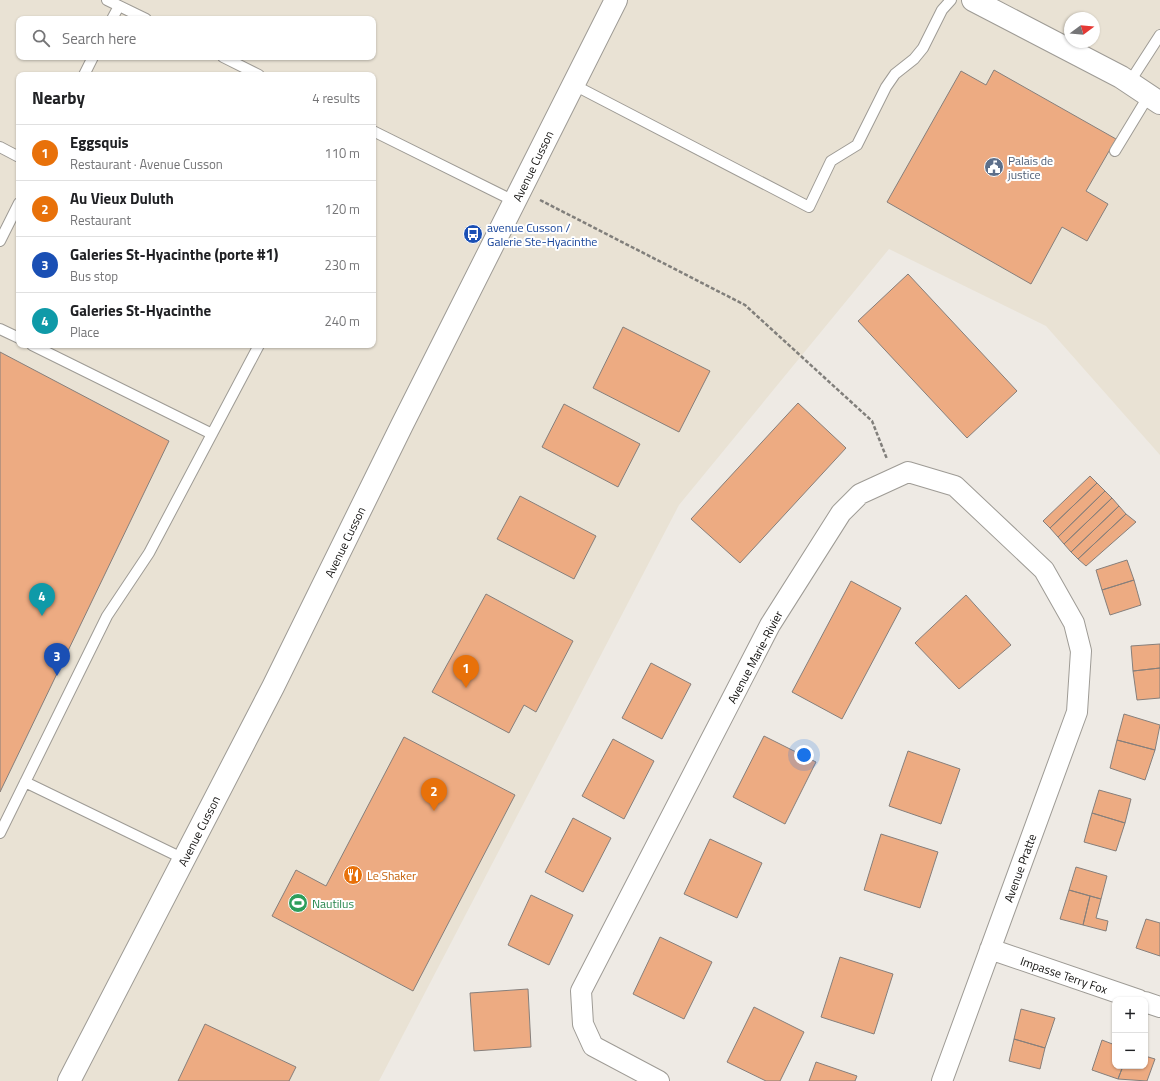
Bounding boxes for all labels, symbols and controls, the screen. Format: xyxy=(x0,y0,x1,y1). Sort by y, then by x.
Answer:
north arrow xyxy=(1064,12,1100,48)
search box xyxy=(16,16,376,60)
icon: search xyxy=(30,27,52,49)
text: Search here xyxy=(62,27,136,50)
text: Nearby xyxy=(32,85,85,111)
text: 4 results xyxy=(312,88,360,108)
street label: Avenue Cusson xyxy=(508,127,558,205)
text: Eggsquis xyxy=(70,131,129,154)
text: 1 xyxy=(41,143,49,163)
text: 110 m xyxy=(324,143,360,163)
place label: Palais de justice xyxy=(1007,151,1053,184)
text: Restaurant · Avenue Cusson xyxy=(70,154,223,174)
public building icon: Palais de justice xyxy=(983,156,1005,178)
text: Au Vieux Duluth xyxy=(70,187,174,210)
text: 2 xyxy=(41,199,49,219)
text: 120 m xyxy=(324,199,360,219)
text: Restaurant xyxy=(70,210,131,230)
place label: avenue Cusson / Galerie Ste-Hyacinthe xyxy=(487,218,597,251)
bus stop icon: avenue Cusson / Galerie Ste-Hyacinthe xyxy=(462,223,484,245)
text: Galeries St-Hyacinthe (porte #1) xyxy=(70,243,278,266)
text: 3 xyxy=(41,255,49,275)
text: 230 m xyxy=(324,255,360,275)
text: Bus stop xyxy=(70,266,118,286)
text: Galeries St-Hyacinthe xyxy=(70,299,211,322)
text: 4 xyxy=(41,311,49,331)
text: 240 m xyxy=(324,311,360,331)
text: Place xyxy=(70,322,99,342)
street label: Avenue Cusson xyxy=(320,503,370,581)
pin: 4 xyxy=(29,583,55,616)
street label: Avenue Marie-Rivier xyxy=(722,607,788,707)
pin: 3 xyxy=(44,643,70,676)
pin: 1 xyxy=(453,655,479,688)
your location xyxy=(794,745,814,765)
pin: 2 xyxy=(421,778,447,811)
street label: Avenue Cusson xyxy=(173,792,225,870)
street label: Avenue Pratte xyxy=(999,831,1041,905)
restaurant icon: Le Shaker xyxy=(342,864,364,886)
place label: Le Shaker xyxy=(367,866,416,885)
sports icon: Nautilus xyxy=(287,892,309,914)
place label: Nautilus xyxy=(312,894,354,913)
street label: Impasse Terry Fox xyxy=(1018,951,1111,999)
map controls xyxy=(1112,997,1148,1069)
button: + xyxy=(1112,997,1148,1033)
button: − xyxy=(1112,1033,1148,1069)

